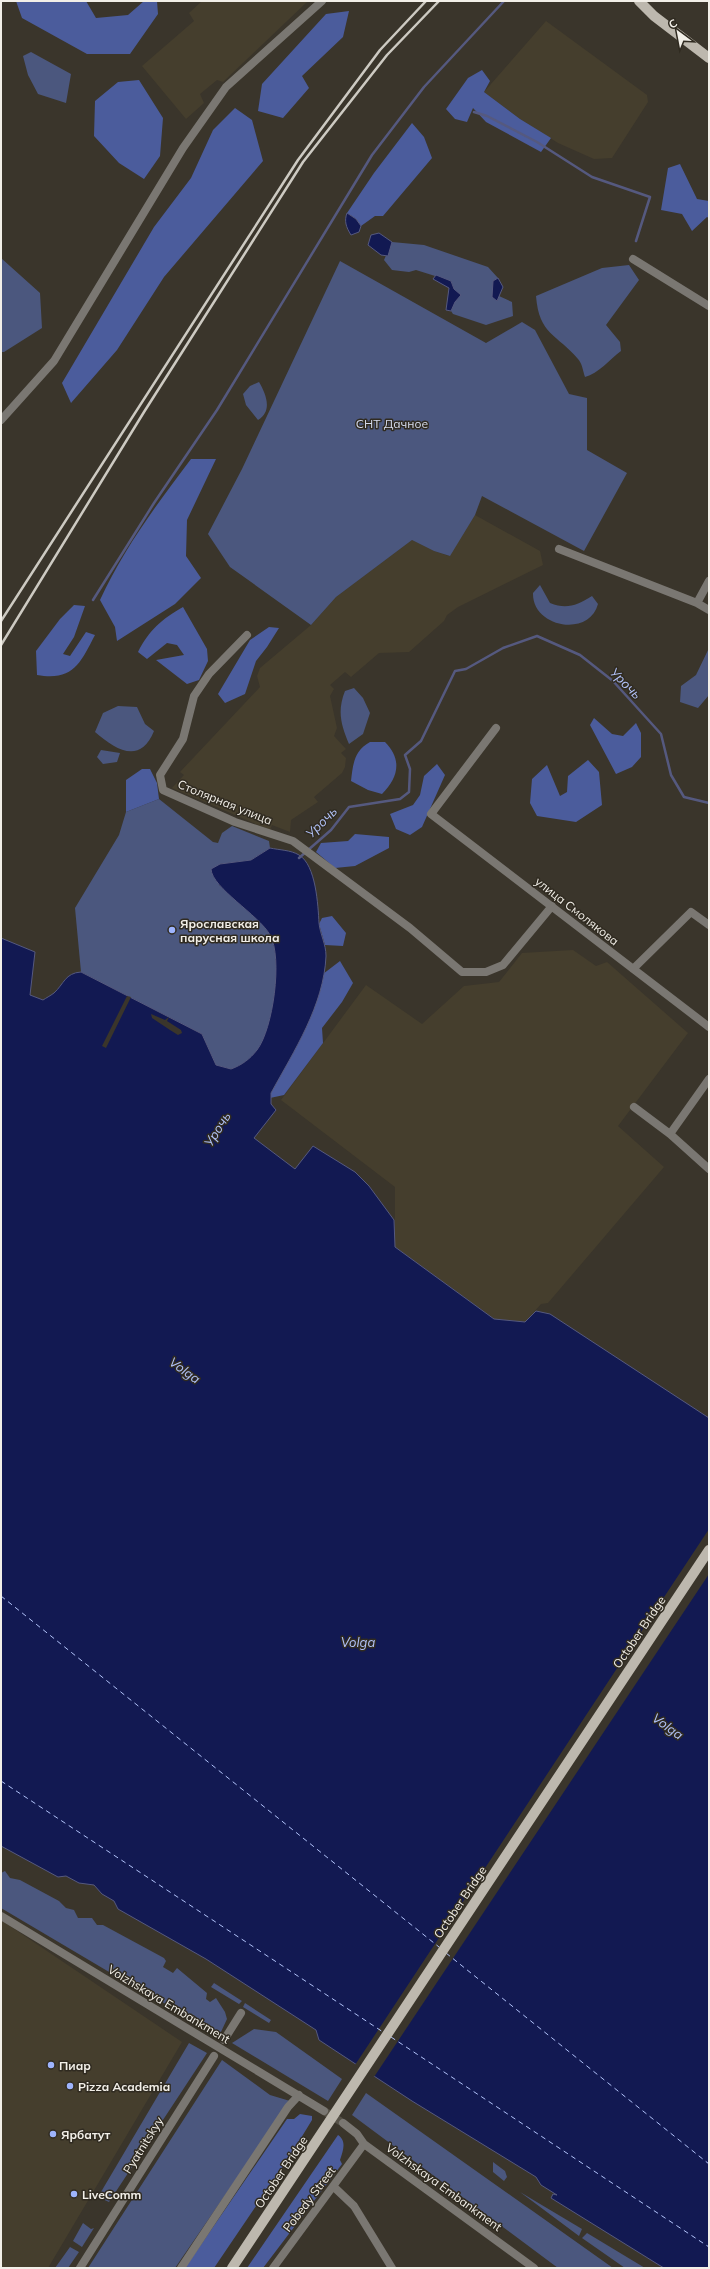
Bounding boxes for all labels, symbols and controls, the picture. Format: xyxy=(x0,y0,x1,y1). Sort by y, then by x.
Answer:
north arrow xyxy=(658,12,698,52)
text: С xyxy=(666,15,680,31)
park label: СНТ Дачное xyxy=(356,416,428,431)
water label: Урочь xyxy=(607,664,645,702)
street label: Столярная улица xyxy=(176,776,274,828)
water label: Урочь xyxy=(302,803,340,841)
street label: улица Смолякова xyxy=(532,874,622,948)
place label: Ярославская парусная школа xyxy=(180,916,280,945)
marker: Ярославская парусная школа xyxy=(167,925,177,935)
water label: Урочь xyxy=(200,1109,234,1149)
water label: Volga xyxy=(166,1353,204,1387)
street label: October Bridge xyxy=(609,1593,669,1671)
water label: Volga xyxy=(341,1634,375,1650)
water label: Volga xyxy=(649,1709,687,1743)
street label: October Bridge xyxy=(430,1863,490,1941)
street label: Volzhskaya Embankment xyxy=(105,1962,233,2046)
place label: Пиар xyxy=(59,2058,91,2073)
marker: Пиар xyxy=(46,2060,56,2070)
place label: Pizza Academia xyxy=(78,2079,170,2094)
marker: Pizza Academia xyxy=(65,2081,75,2091)
street label: Pyatnitskyy xyxy=(120,2113,167,2176)
place label: Ярбатут xyxy=(61,2127,111,2142)
marker: Ярбатут xyxy=(48,2129,58,2139)
street label: October Bridge xyxy=(251,2133,311,2211)
street label: Volzhskaya Embankment xyxy=(383,2140,505,2234)
street label: Pobedy Street xyxy=(280,2163,338,2235)
place label: LiveComm xyxy=(82,2187,142,2202)
marker: LiveComm xyxy=(69,2189,79,2199)

